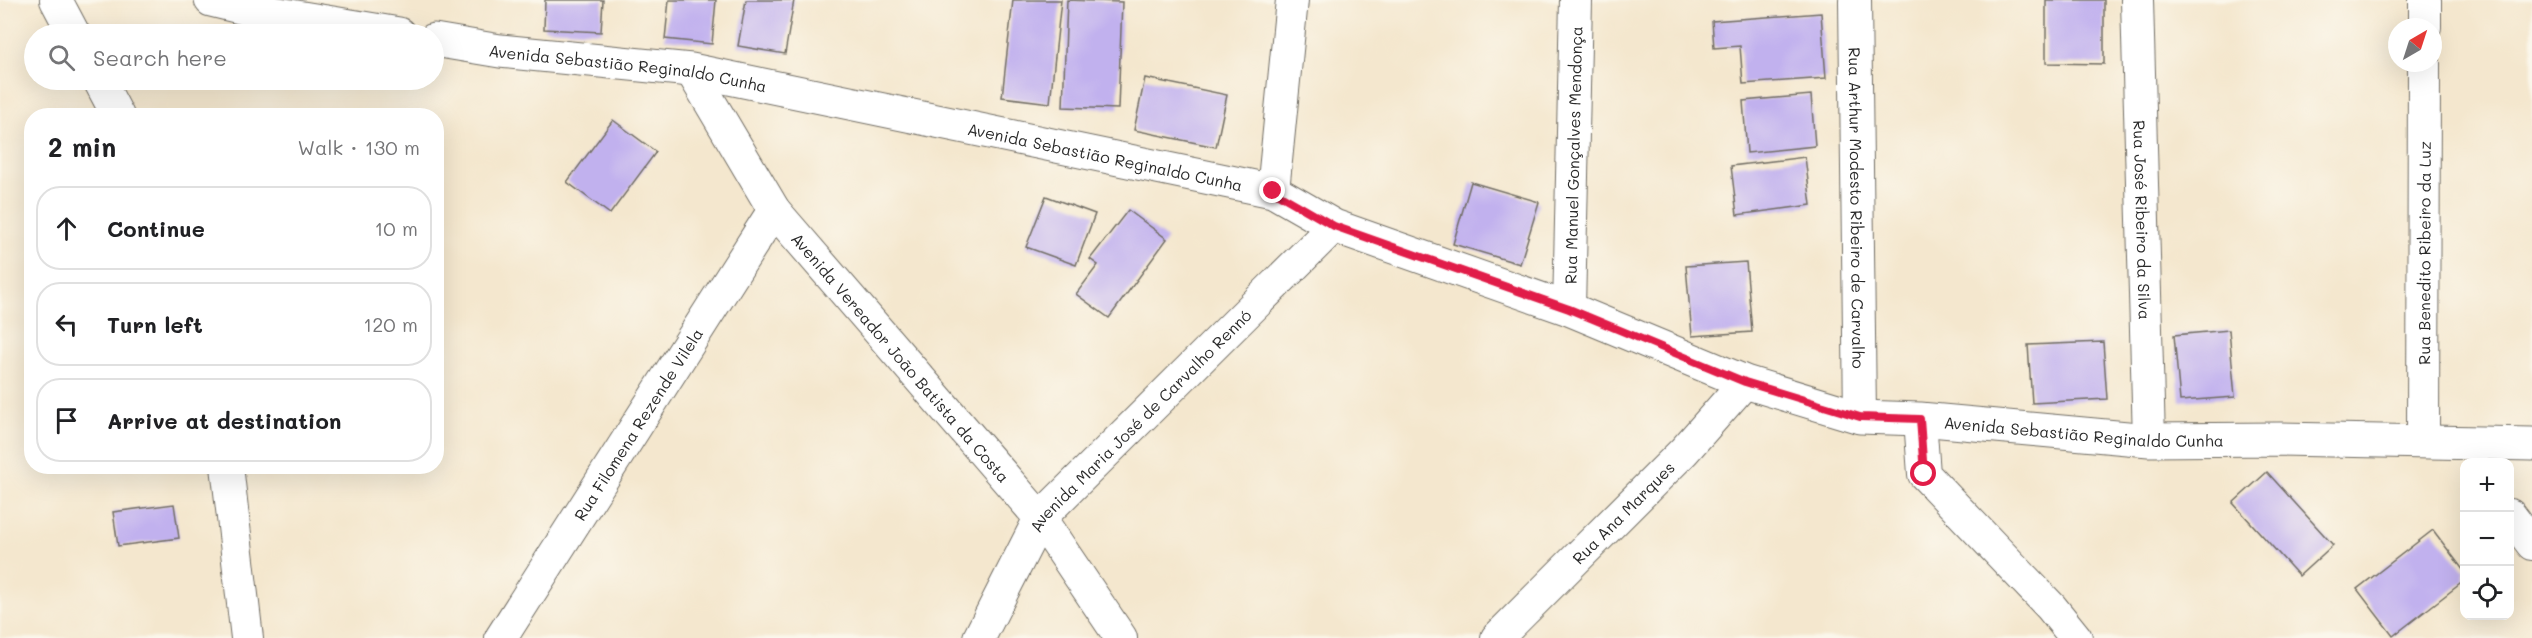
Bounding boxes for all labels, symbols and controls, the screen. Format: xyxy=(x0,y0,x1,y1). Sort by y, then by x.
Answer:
north arrow xyxy=(2388,18,2442,72)
search box xyxy=(24,24,444,90)
street label: Rua Manuel Gonçalves Mendonça xyxy=(1559,26,1586,284)
street label: Avenida Sebastião Reginaldo Cunha xyxy=(487,39,769,96)
icon: search xyxy=(45,41,78,74)
text: Search here xyxy=(93,43,227,72)
street label: Rua Arthur Modesto Ribeiro de Carvalho xyxy=(1845,47,1870,369)
street label: Avenida Sebastião Reginaldo Cunha xyxy=(966,117,1245,195)
street label: Rua José Ribeiro da Silva xyxy=(2130,120,2156,320)
text: 2 min xyxy=(48,130,116,164)
text: Walk · 130 m xyxy=(297,134,420,160)
street label: Rua Benedito Ribeiro da Luz xyxy=(2413,141,2434,365)
route end xyxy=(1259,177,1285,203)
icon: ahead xyxy=(50,212,83,245)
text: Continue xyxy=(107,214,205,243)
text: 10 m xyxy=(374,215,418,241)
street label: Avenida Vereador João Batista da Costa xyxy=(787,228,1015,486)
street label: Avenida Maria José de Carvalho Rennó xyxy=(1024,304,1255,535)
icon: left xyxy=(50,308,83,341)
text: Turn left xyxy=(107,310,203,339)
text: 120 m xyxy=(363,311,418,337)
street label: Rua Filomena Rezende Vilela xyxy=(568,324,707,524)
icon: arrive xyxy=(50,404,83,437)
text: Arrive at destination xyxy=(107,406,342,435)
street label: Avenida Sebastião Reginaldo Cunha xyxy=(1943,411,2224,451)
street label: Rua Ana Marques xyxy=(1567,456,1679,568)
map controls xyxy=(2460,458,2514,620)
button: + xyxy=(2460,458,2514,512)
route start xyxy=(1910,460,1936,486)
button: − xyxy=(2460,512,2514,566)
button: locate xyxy=(2460,566,2514,620)

